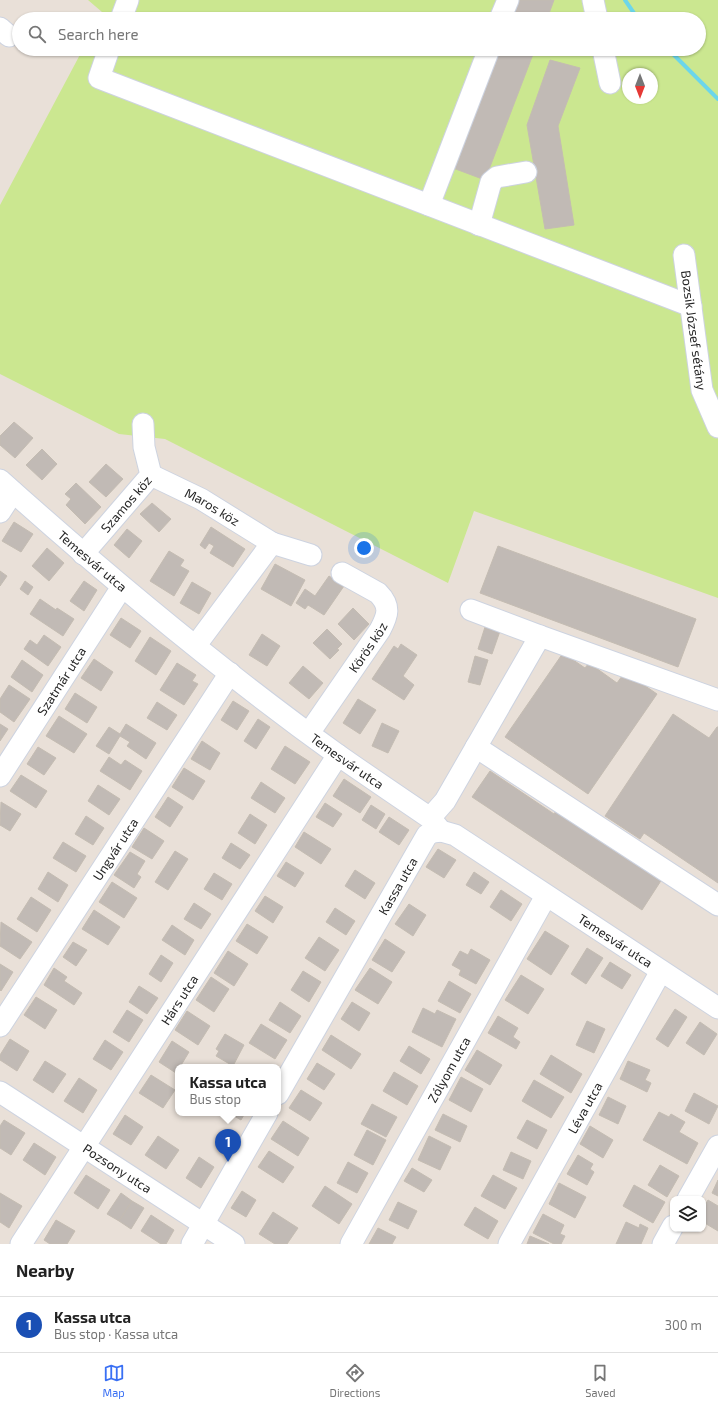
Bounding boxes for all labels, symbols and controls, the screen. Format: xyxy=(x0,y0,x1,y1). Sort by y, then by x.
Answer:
search box xyxy=(12,12,706,56)
icon: search xyxy=(26,23,48,45)
text: Search here xyxy=(58,25,139,43)
north arrow xyxy=(622,68,658,104)
street label: Bozsik József sétány xyxy=(678,269,710,391)
street label: Szamos köz xyxy=(97,472,155,536)
street label: Maros köz xyxy=(182,484,243,529)
street label: Temesvár utca xyxy=(55,527,130,595)
your location xyxy=(354,538,374,558)
street label: Körös köz xyxy=(345,619,391,676)
street label: Szatmár utca xyxy=(33,644,89,718)
street label: Temesvár utca xyxy=(308,730,387,792)
street label: Ungvár utca xyxy=(89,815,141,883)
street label: Kassa utca xyxy=(375,854,421,918)
street label: Temesvár utca xyxy=(575,910,656,971)
street label: Hárs utca xyxy=(157,972,201,1028)
street label: Zólyom utca xyxy=(424,1034,474,1105)
popup xyxy=(175,1064,281,1116)
text: Kassa utca xyxy=(189,1073,267,1091)
street label: Léva utca xyxy=(564,1079,606,1136)
text: Bus stop xyxy=(189,1091,241,1107)
pin: 1 xyxy=(215,1129,241,1162)
street label: Pozsony utca xyxy=(80,1140,155,1196)
map controls xyxy=(670,1196,706,1232)
button: layers xyxy=(670,1196,706,1232)
text: Nearby xyxy=(16,1260,74,1280)
text: Kassa utca xyxy=(54,1308,131,1326)
text: 1 xyxy=(26,1317,32,1333)
text: 300 m xyxy=(665,1317,702,1333)
text: Bus stop · Kassa utca xyxy=(54,1326,178,1342)
tab: Map xyxy=(103,1362,125,1399)
tab: Directions xyxy=(330,1362,380,1399)
tab: Saved xyxy=(585,1362,616,1399)

